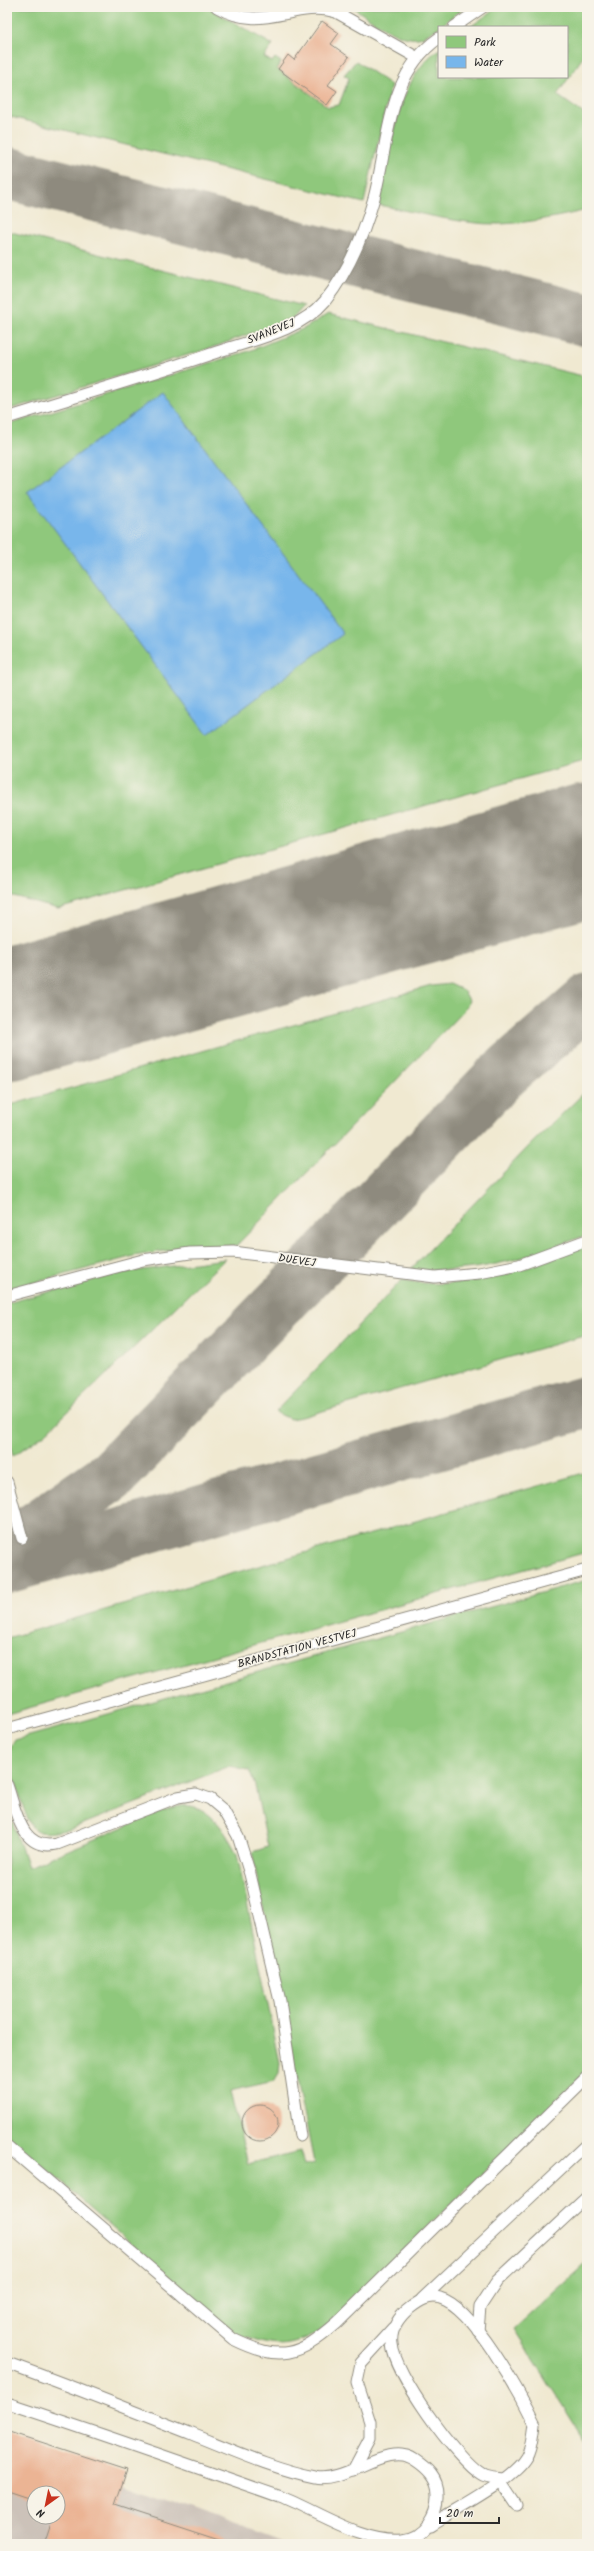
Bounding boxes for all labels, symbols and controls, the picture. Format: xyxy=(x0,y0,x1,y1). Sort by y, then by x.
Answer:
legend xyxy=(438,26,568,78)
text: Park xyxy=(474,33,496,52)
text: Water xyxy=(474,53,504,72)
street label: SVANEVEJ xyxy=(245,314,298,350)
street label: DUEVEJ xyxy=(277,1249,318,1273)
street label: BRANDSTATION VESTVEJ xyxy=(236,1624,359,1674)
north arrow xyxy=(26,2485,66,2525)
scale bar xyxy=(440,2499,499,2525)
text: N xyxy=(33,2503,49,2522)
text: 20 m xyxy=(446,2504,474,2523)

